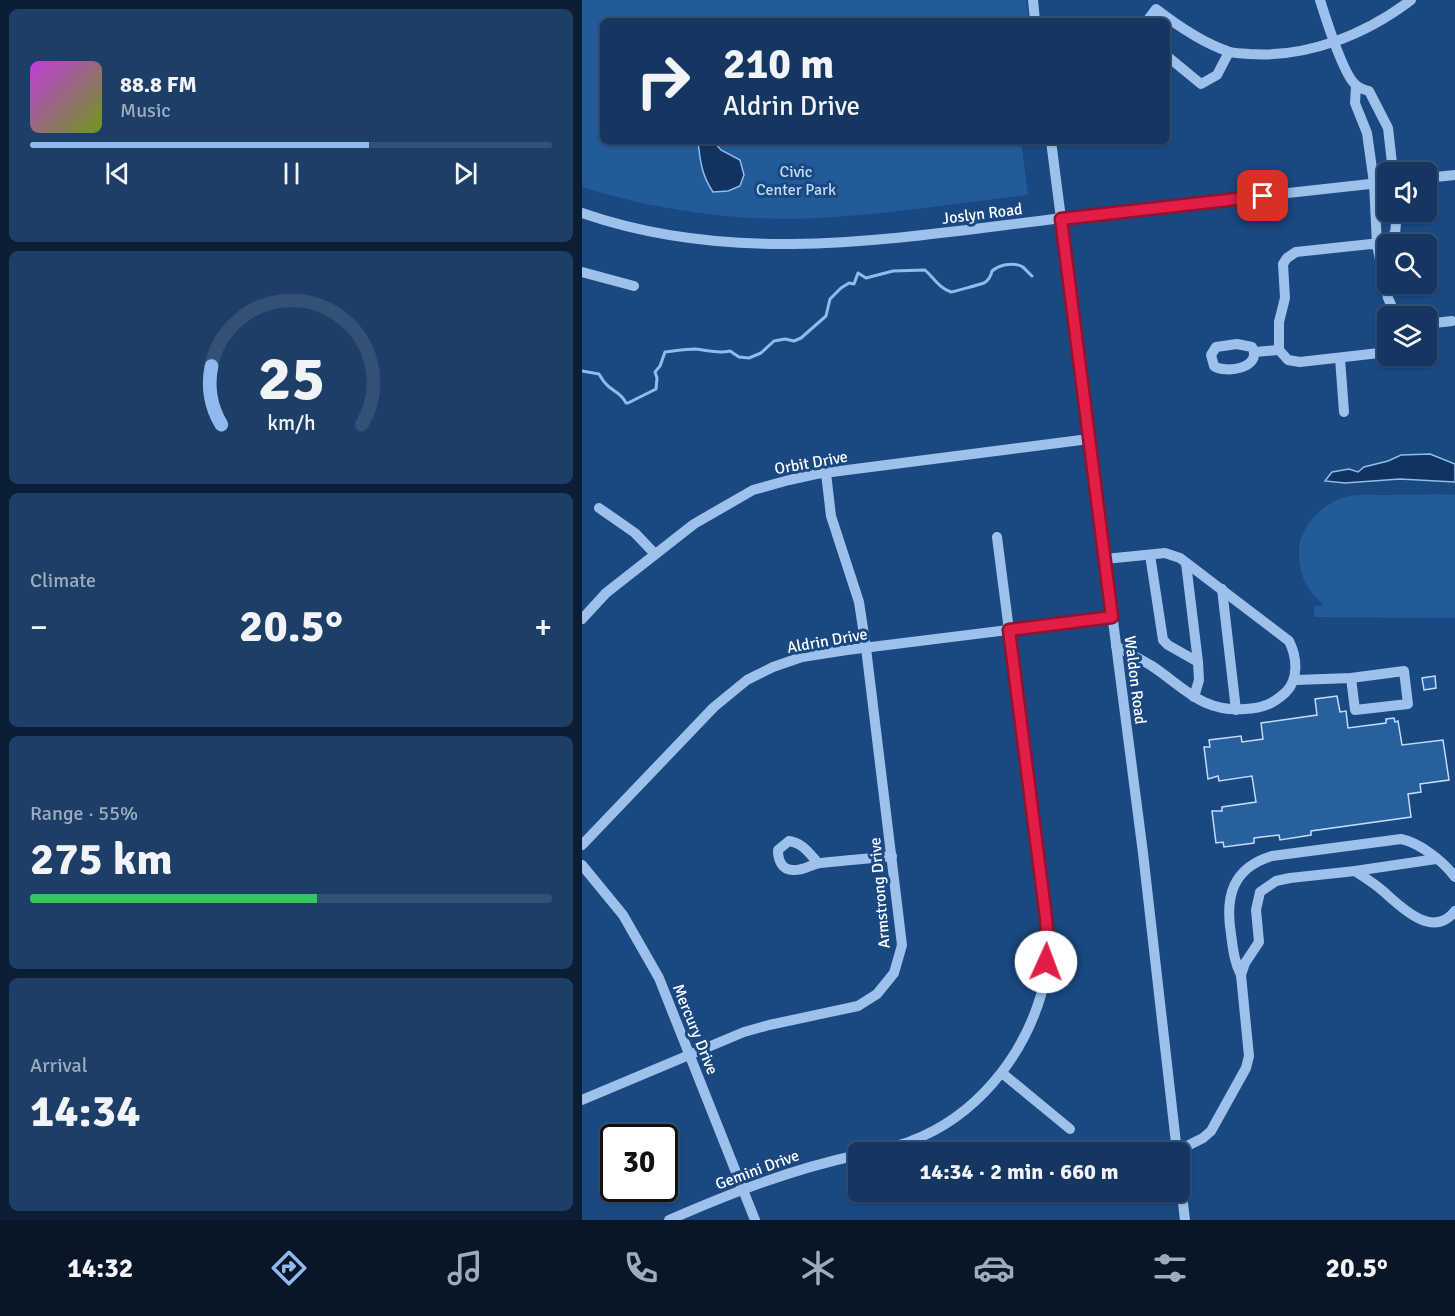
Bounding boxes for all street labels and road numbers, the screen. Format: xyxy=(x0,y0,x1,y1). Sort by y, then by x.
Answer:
street label: Joslyn Road xyxy=(941,199,1024,229)
street label: Orbit Drive xyxy=(773,447,849,479)
street label: Aldrin Drive xyxy=(785,624,869,658)
street label: Waldon Road xyxy=(1120,635,1150,726)
street label: Armstrong Drive xyxy=(865,837,895,949)
street label: Mercury Drive xyxy=(668,981,722,1078)
street label: Gemini Drive xyxy=(713,1146,802,1194)

